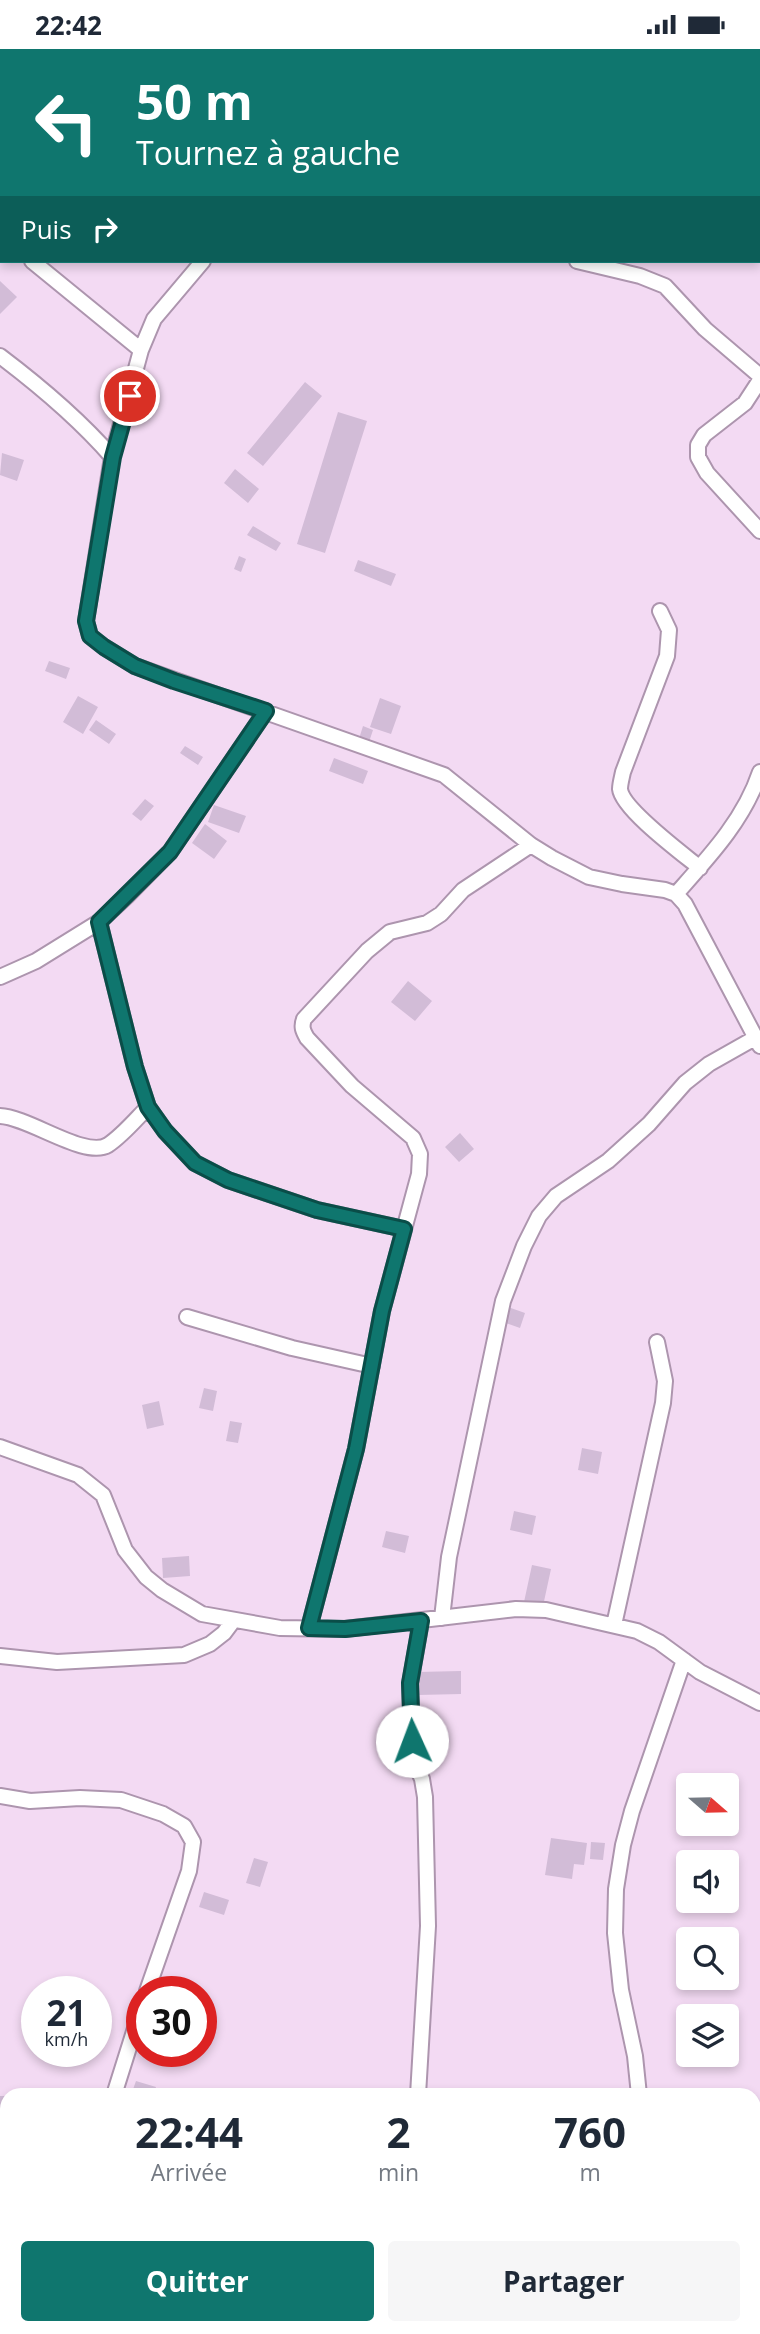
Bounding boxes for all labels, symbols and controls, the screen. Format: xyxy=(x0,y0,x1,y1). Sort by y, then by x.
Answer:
text: 22:42 xyxy=(35,7,102,43)
text: 50 m xyxy=(136,68,253,134)
icon: left xyxy=(21,77,112,168)
text: Tournez à gauche xyxy=(136,131,400,174)
icon: right xyxy=(86,210,124,248)
text: Puis xyxy=(21,211,72,247)
pin xyxy=(100,366,160,426)
icon: arrive xyxy=(111,377,149,415)
position arrow xyxy=(375,1704,449,1778)
north arrow xyxy=(676,1773,738,1836)
map controls xyxy=(676,1773,739,2067)
button: sound xyxy=(676,1850,739,1913)
button: search xyxy=(676,1927,739,1990)
speed limit sign: 30 xyxy=(126,1976,217,2067)
text: 21 xyxy=(46,1989,87,2036)
button: layers xyxy=(676,2004,739,2067)
text: km/h xyxy=(45,2027,88,2051)
text: 22:44 xyxy=(135,2103,243,2160)
text: 2 xyxy=(386,2103,411,2160)
text: 760 xyxy=(554,2103,626,2160)
text: Arrivée xyxy=(151,2156,227,2188)
text: min xyxy=(378,2156,419,2188)
text: m xyxy=(579,2156,601,2188)
button: Quitter xyxy=(21,2241,374,2321)
button: Partager xyxy=(388,2241,740,2321)

